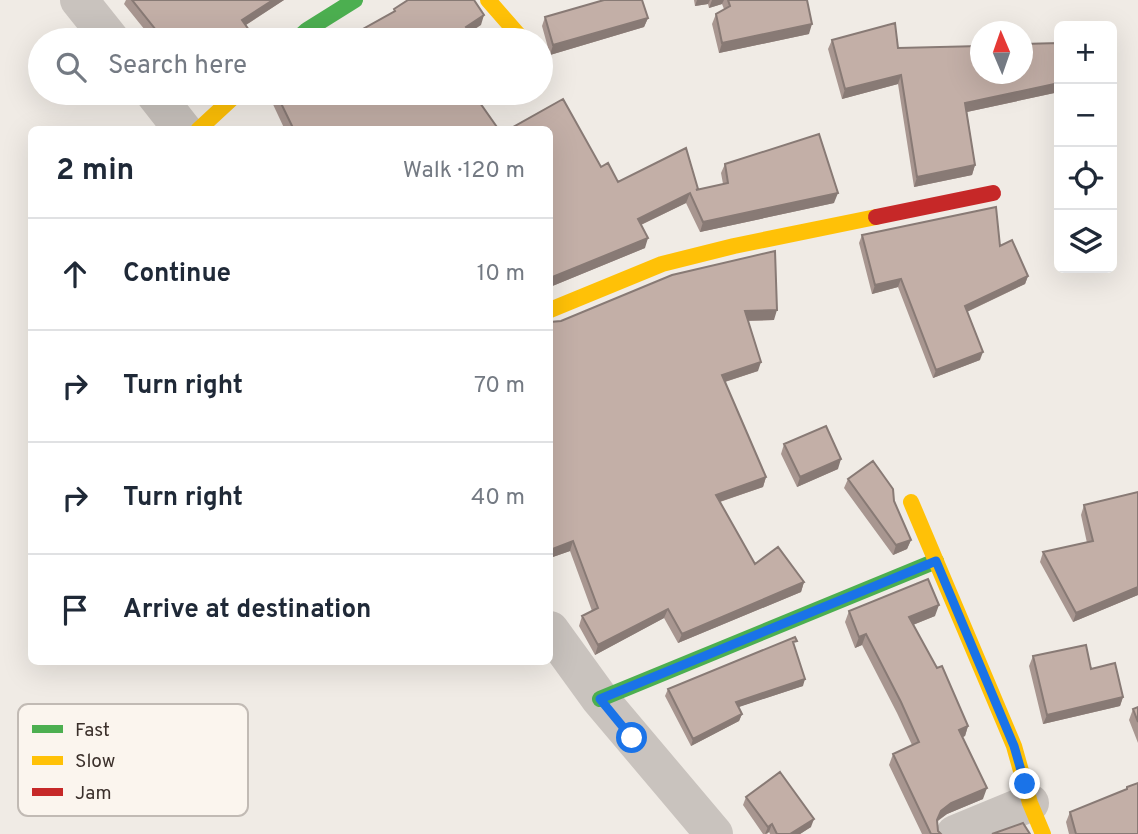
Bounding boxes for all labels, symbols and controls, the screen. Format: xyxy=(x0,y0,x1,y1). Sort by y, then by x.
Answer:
north arrow xyxy=(970,21,1033,84)
map controls xyxy=(1054,21,1117,273)
button: + xyxy=(1054,21,1117,84)
search box xyxy=(28,28,553,105)
icon: search xyxy=(52,48,90,86)
text: Search here xyxy=(108,50,247,83)
button: − xyxy=(1054,84,1117,147)
button: locate xyxy=(1054,147,1117,210)
text: 2 min xyxy=(56,153,134,190)
text: Walk · 120 m xyxy=(403,157,525,186)
button: layers xyxy=(1054,210,1117,273)
icon: ahead xyxy=(56,255,94,293)
text: Continue xyxy=(123,258,231,291)
text: 10 m xyxy=(477,260,525,289)
icon: right xyxy=(56,367,94,405)
text: Turn right xyxy=(123,370,243,403)
text: 70 m xyxy=(474,372,525,401)
icon: right xyxy=(56,479,94,517)
text: Turn right xyxy=(123,482,243,515)
text: 40 m xyxy=(471,484,525,513)
icon: arrive xyxy=(56,591,94,629)
text: Arrive at destination xyxy=(123,594,371,627)
legend xyxy=(18,704,248,816)
text: Fast xyxy=(75,719,110,743)
route start xyxy=(616,722,647,753)
text: Slow xyxy=(75,750,115,774)
route end xyxy=(1009,768,1040,799)
text: Jam xyxy=(75,782,112,806)

